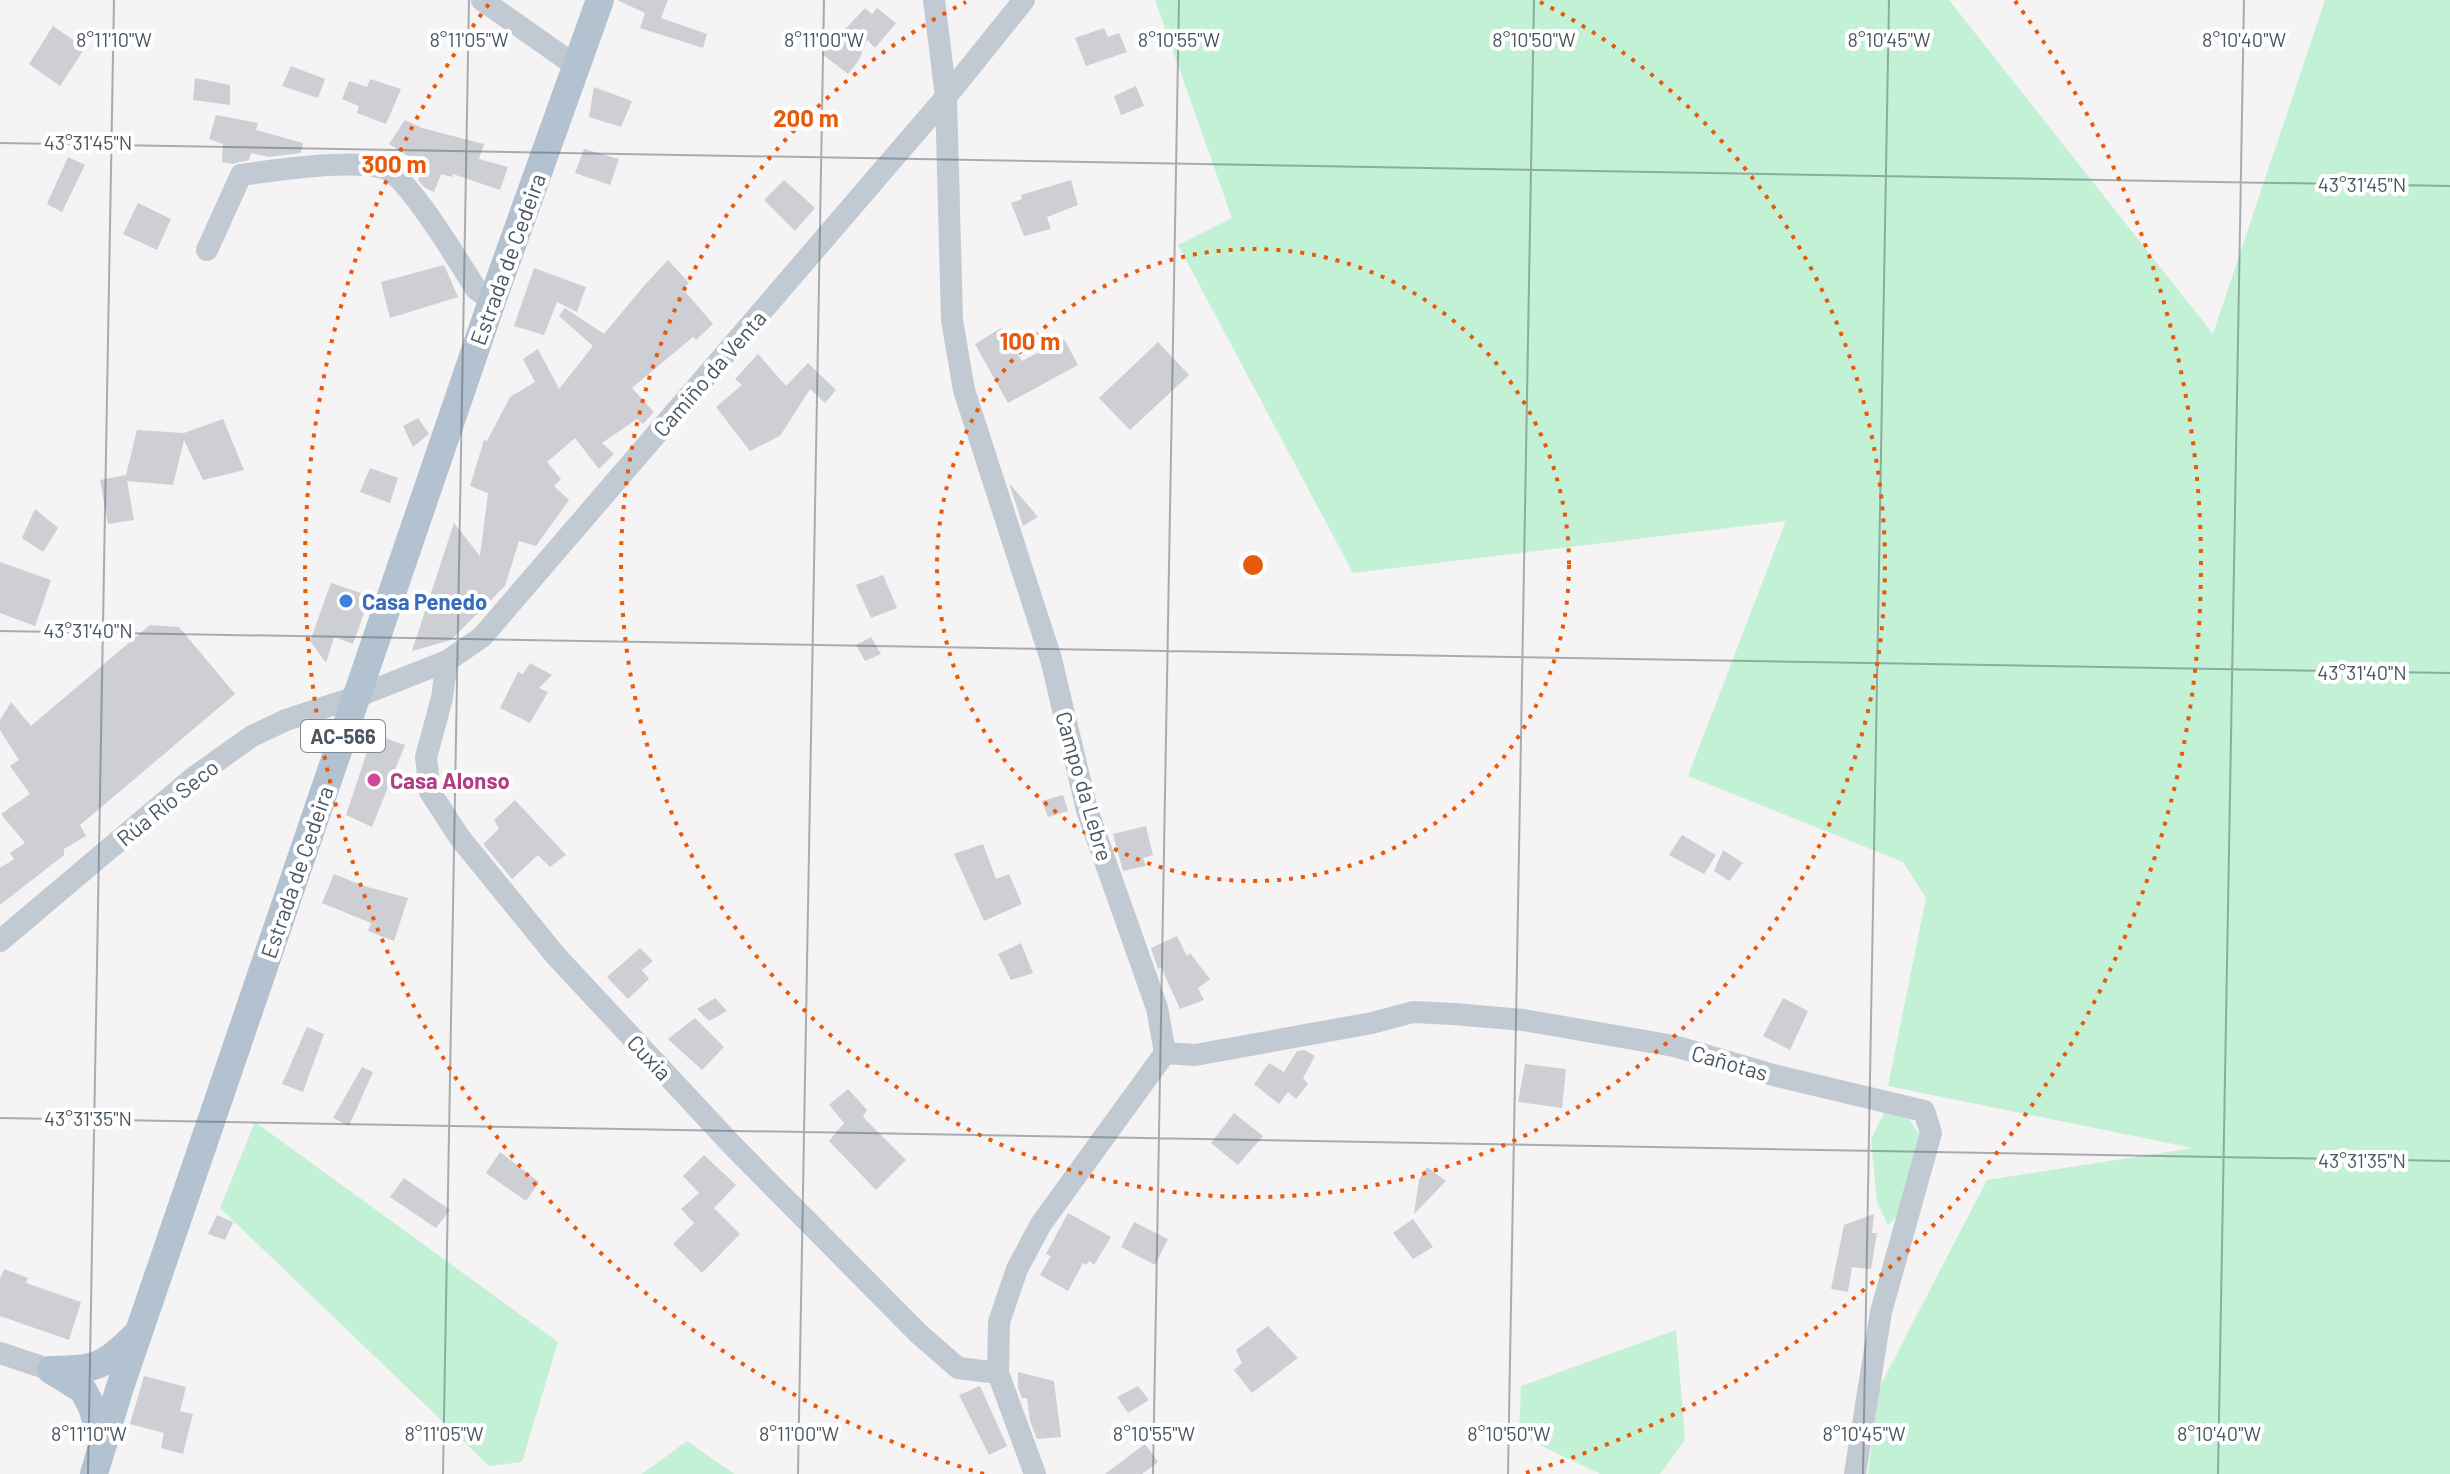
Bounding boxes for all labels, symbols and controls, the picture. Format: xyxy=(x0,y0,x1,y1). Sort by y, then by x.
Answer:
text: 8°11'10"W xyxy=(76,27,152,51)
text: 8°11'05"W xyxy=(429,27,509,51)
text: 8°11'00"W xyxy=(784,27,865,51)
text: 8°10'55"W xyxy=(1138,27,1221,51)
text: 8°10'50"W xyxy=(1492,27,1576,51)
text: 8°10'45"W xyxy=(1848,27,1931,51)
text: 8°10'40"W xyxy=(2202,27,2286,51)
text: 200 m xyxy=(773,103,839,132)
text: 43°31'45"N xyxy=(44,130,132,154)
text: 300 m xyxy=(361,149,427,178)
street label: Estrada de Cedeira xyxy=(464,170,550,348)
text: 43°31'45"N xyxy=(2318,172,2406,196)
street label: Camiño da Venta xyxy=(647,305,771,441)
text: 100 m xyxy=(1000,326,1060,355)
centre of rings xyxy=(1239,551,1267,579)
place label: Casa Penedo xyxy=(362,588,487,614)
marker: Casa Penedo xyxy=(337,592,355,610)
text: 43°31'40"N xyxy=(43,618,133,642)
text: 43°31'40"N xyxy=(2317,660,2407,684)
street label: Campo da Lebre xyxy=(1051,708,1119,864)
road number: AC-566 xyxy=(301,720,385,752)
street label: Rúa Río Seco xyxy=(111,753,223,851)
place label: Casa Alonso xyxy=(390,767,510,793)
marker: Casa Alonso xyxy=(365,771,383,789)
street label: Estrada de Cedeira xyxy=(254,782,338,962)
street label: Cuxia xyxy=(623,1029,677,1085)
street label: Cañotas xyxy=(1689,1039,1771,1085)
text: 43°31'35"N xyxy=(44,1106,132,1130)
text: 43°31'35"N xyxy=(2318,1148,2406,1172)
text: 8°11'10"W xyxy=(51,1421,127,1445)
text: 8°11'05"W xyxy=(404,1421,484,1445)
text: 8°11'00"W xyxy=(759,1421,840,1445)
text: 8°10'55"W xyxy=(1113,1421,1196,1445)
text: 8°10'50"W xyxy=(1467,1421,1551,1445)
text: 8°10'45"W xyxy=(1823,1421,1906,1445)
text: 8°10'40"W xyxy=(2177,1421,2261,1445)

